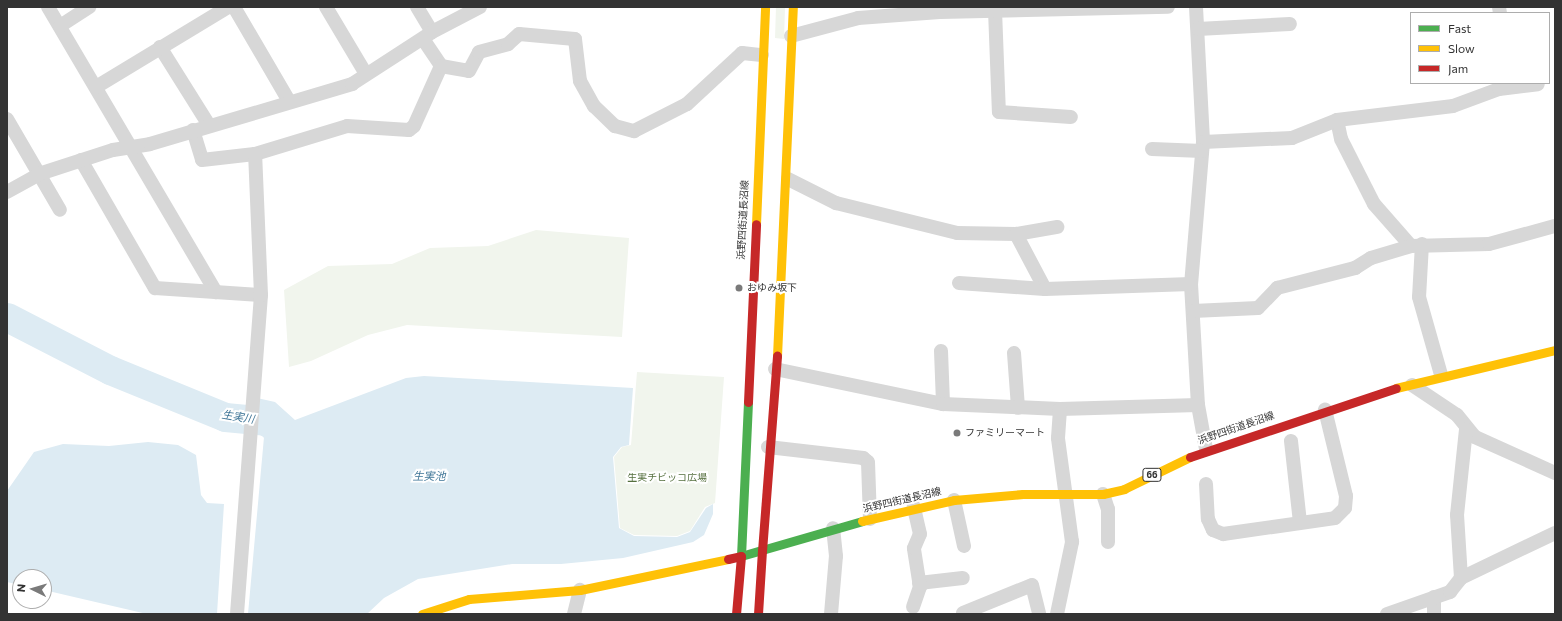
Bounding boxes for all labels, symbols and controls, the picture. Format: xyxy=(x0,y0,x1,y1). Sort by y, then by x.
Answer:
legend xyxy=(1410,12,1550,84)
text: Fast xyxy=(1448,21,1471,35)
text: Slow xyxy=(1448,41,1475,55)
text: Jam xyxy=(1448,61,1468,75)
street label: 浜野四街道長沼線 xyxy=(735,180,751,260)
place label: おゆみ坂下 xyxy=(747,282,797,294)
marker: おゆみ坂下 xyxy=(734,283,744,293)
water label: 生実川 xyxy=(221,408,255,426)
street label: 浜野四街道長沼線 xyxy=(1196,409,1276,447)
place label: ファミリーマート xyxy=(965,427,1045,439)
marker: ファミリーマート xyxy=(952,428,962,438)
road number: 66 xyxy=(1142,468,1162,482)
water label: 生実池 xyxy=(413,469,445,483)
park label: 生実チビッコ広場 xyxy=(627,472,707,484)
street label: 浜野四街道長沼線 xyxy=(862,485,942,515)
north arrow xyxy=(12,569,52,609)
text: N xyxy=(14,583,27,593)

